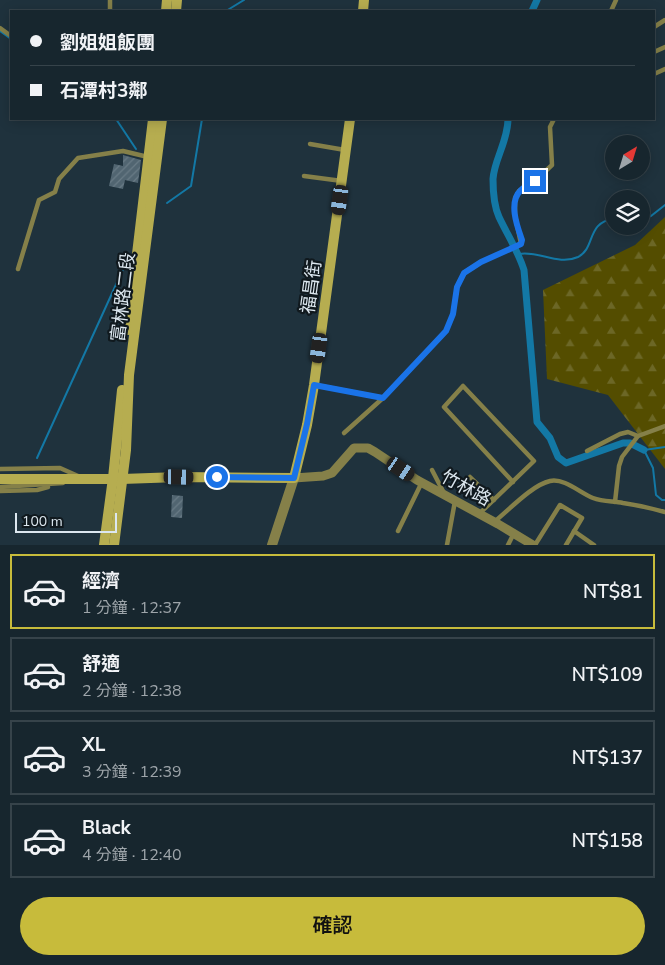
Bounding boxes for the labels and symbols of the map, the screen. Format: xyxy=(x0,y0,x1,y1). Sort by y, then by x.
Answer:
north arrow xyxy=(605,135,650,180)
route end xyxy=(524,170,546,192)
car xyxy=(330,184,349,216)
street label: 富林路二段 xyxy=(106,251,140,343)
street label: 福昌街 xyxy=(295,259,327,315)
car xyxy=(309,332,328,364)
car xyxy=(384,454,417,484)
street label: 竹林路 xyxy=(437,464,495,512)
route start xyxy=(206,466,228,488)
car xyxy=(163,469,194,485)
scale bar xyxy=(15,510,118,533)

